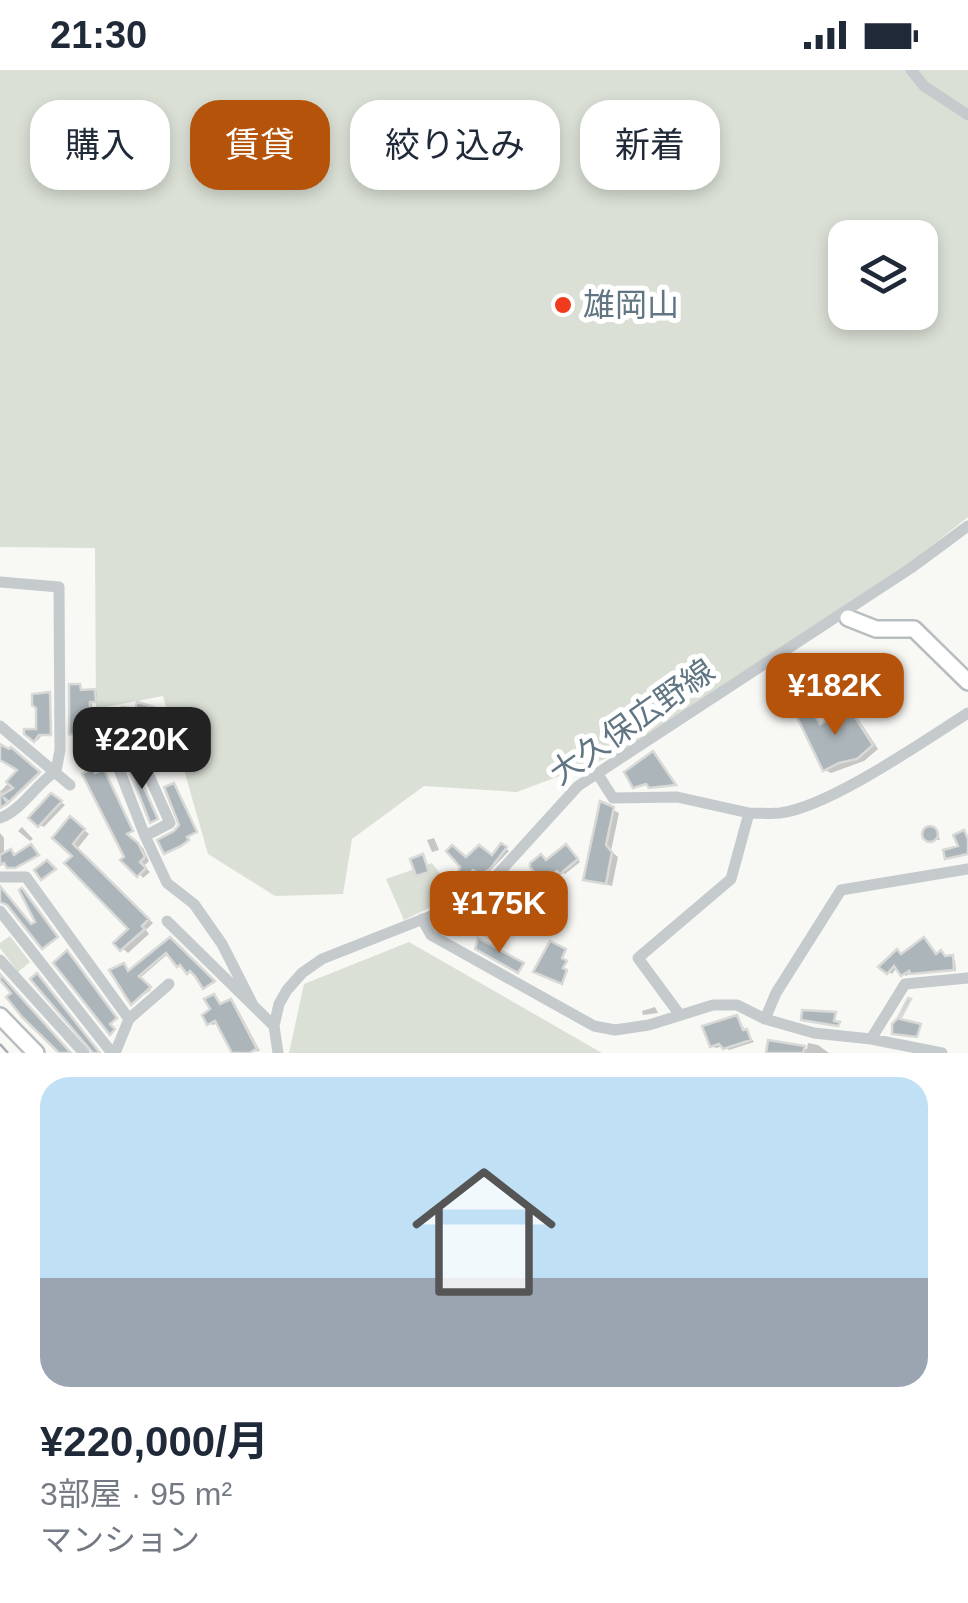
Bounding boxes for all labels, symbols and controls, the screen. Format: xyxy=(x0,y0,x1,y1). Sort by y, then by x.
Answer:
text: 21:30 xyxy=(50,14,147,56)
chip: 購入 xyxy=(30,100,170,190)
chip: 賃貸 xyxy=(190,100,330,190)
chip: 絞り込み xyxy=(350,100,560,190)
chip: 新着 xyxy=(580,100,720,190)
map controls xyxy=(828,220,938,330)
button: layers xyxy=(828,220,938,330)
place label: 雄岡山 xyxy=(583,287,679,323)
marker: 雄岡山 xyxy=(552,294,574,316)
street label: 大久保広野線 xyxy=(543,652,721,792)
pin: ¥182K xyxy=(765,653,905,738)
text: ¥182K xyxy=(788,667,882,703)
pin: ¥220K xyxy=(72,707,212,792)
text: ¥220K xyxy=(95,721,189,757)
pin: ¥175K xyxy=(429,871,569,956)
text: ¥175K xyxy=(452,885,546,921)
icon: home xyxy=(394,1142,574,1322)
text: ¥220,000/月 xyxy=(40,1418,269,1465)
text: 3部屋 · 95 m² xyxy=(40,1476,232,1512)
text: マンション xyxy=(40,1522,200,1558)

